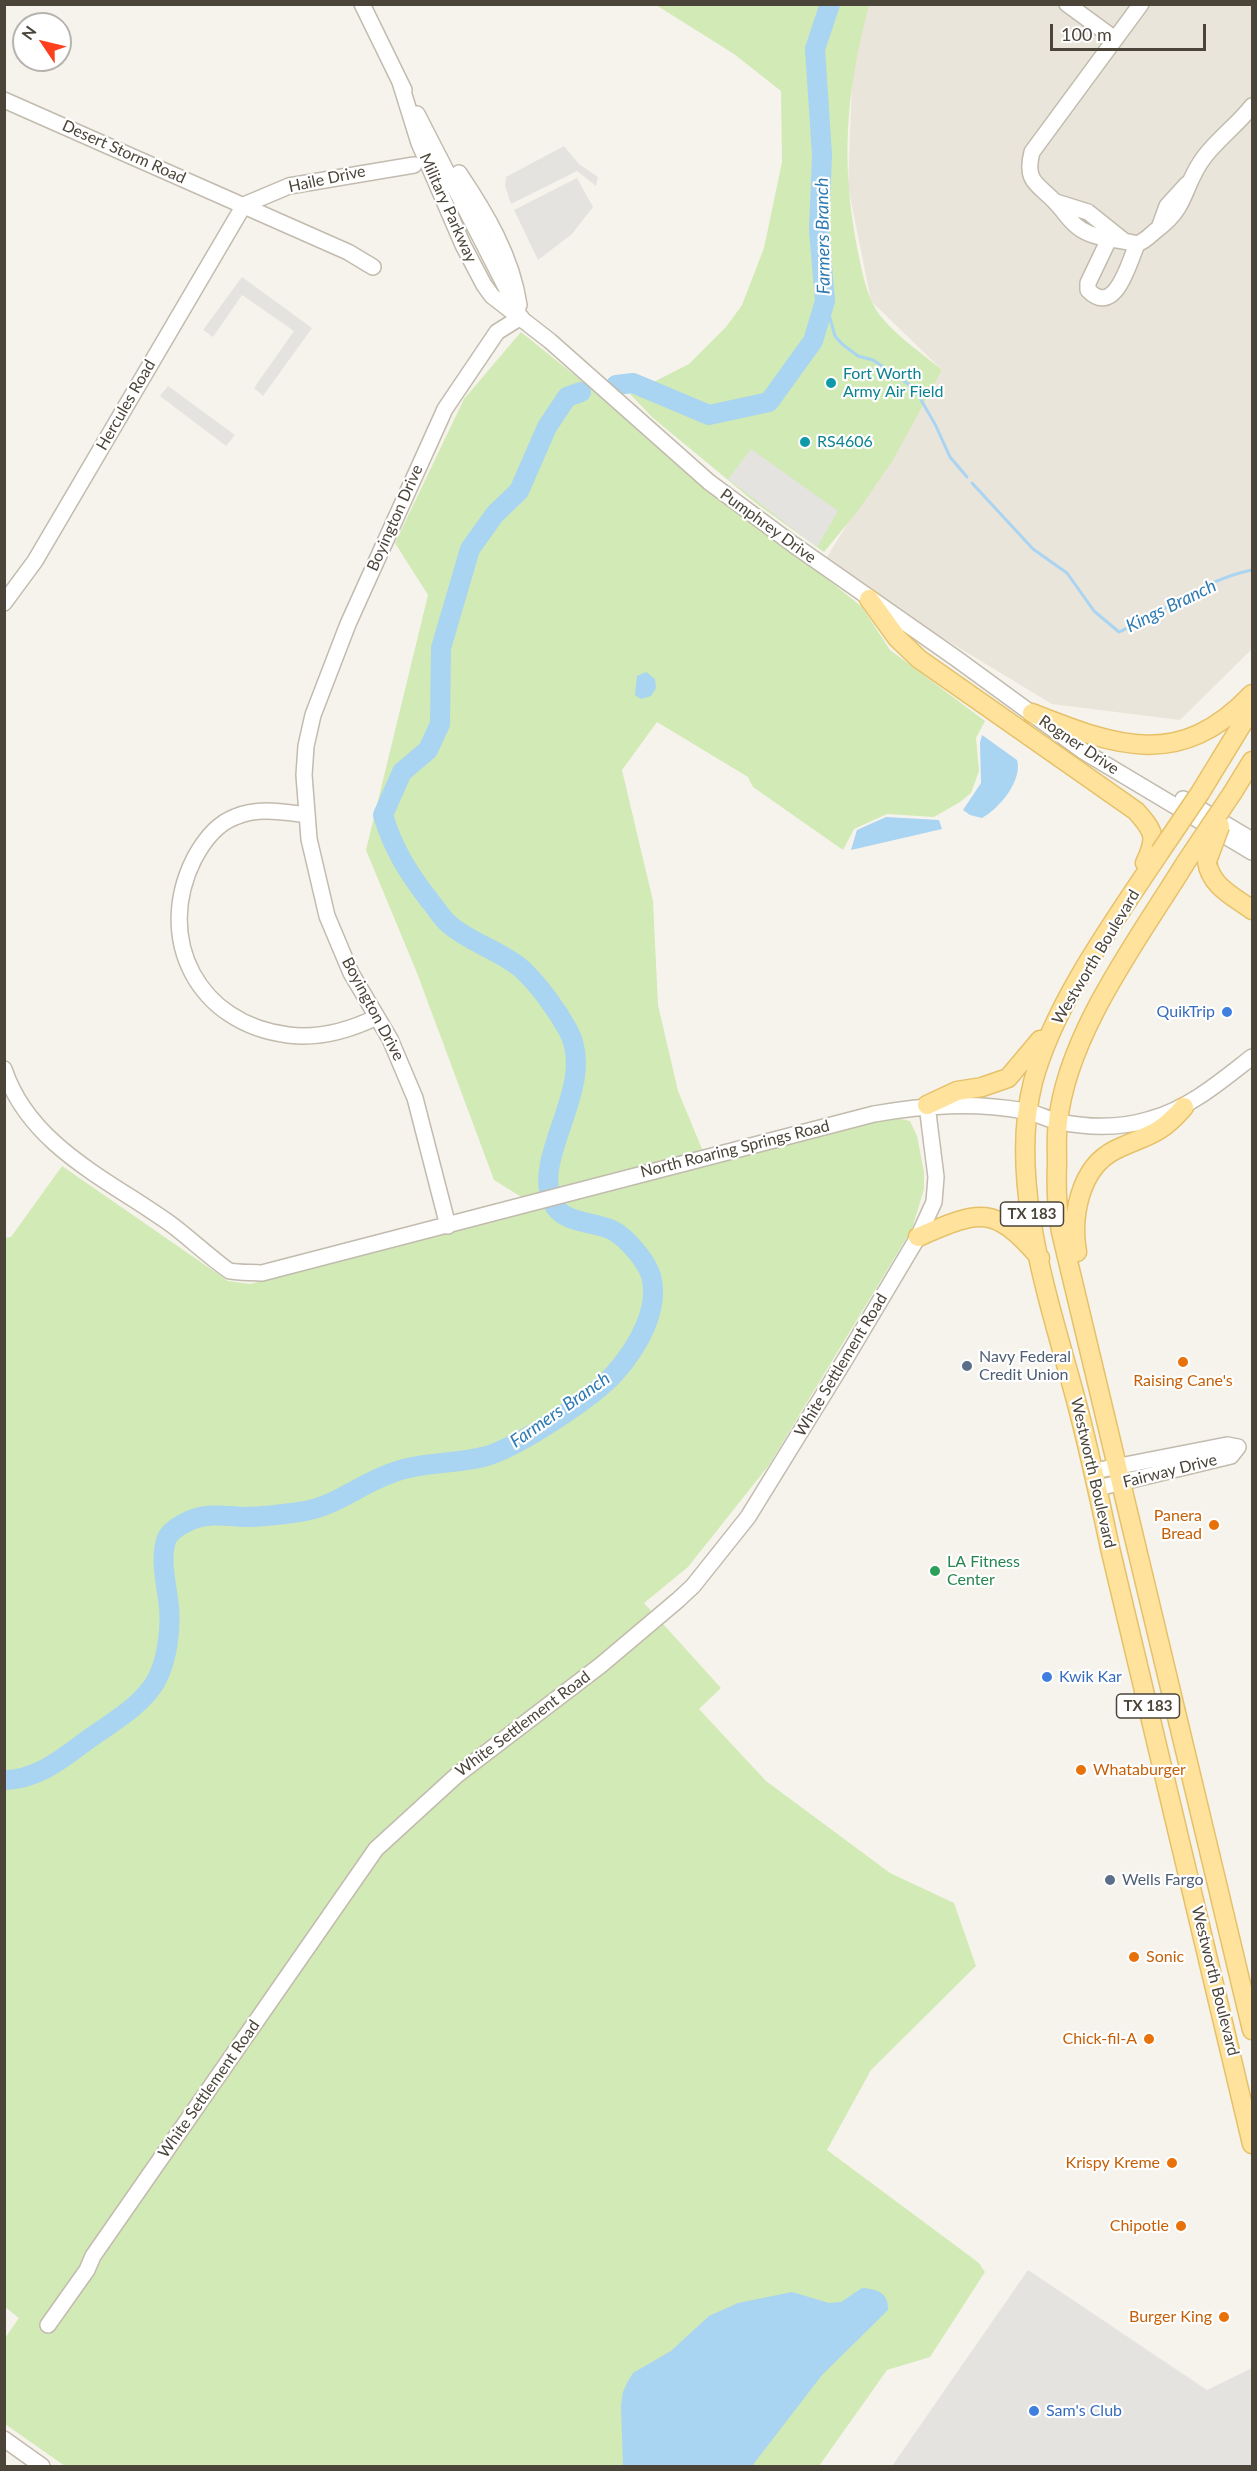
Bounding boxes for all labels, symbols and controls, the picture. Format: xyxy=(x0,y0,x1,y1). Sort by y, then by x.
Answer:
north arrow xyxy=(12,12,72,72)
scale bar xyxy=(1053,12,1209,50)
text: N xyxy=(17,22,40,43)
text: 100 m xyxy=(1061,23,1112,45)
street label: Desert Storm Road xyxy=(59,116,189,188)
street label: Military Parkway xyxy=(415,150,481,266)
street label: Haile Drive xyxy=(287,161,367,197)
water label: Farmers Branch xyxy=(811,177,835,295)
street label: Hercules Road xyxy=(92,356,160,454)
place label: Fort Worth Army Air Field xyxy=(843,364,944,402)
marker: Fort Worth Army Air Field xyxy=(824,376,838,390)
place label: RS4606 xyxy=(817,432,873,452)
marker: RS4606 xyxy=(798,435,812,449)
street label: Boyington Drive xyxy=(363,462,427,574)
street label: Pumphrey Drive xyxy=(716,485,820,567)
water label: Kings Branch xyxy=(1122,575,1220,637)
street label: Rogner Drive xyxy=(1035,711,1123,779)
street label: Westworth Boulevard xyxy=(1048,886,1144,1028)
street label: Boyington Drive xyxy=(338,954,408,1064)
place label: QuikTrip xyxy=(1157,1002,1215,1022)
marker: QuikTrip xyxy=(1220,1005,1234,1019)
street label: North Roaring Springs Road xyxy=(639,1116,831,1182)
road number: TX 183 xyxy=(1000,1202,1064,1226)
street label: White Settlement Road xyxy=(791,1290,891,1440)
place label: Navy Federal Credit Union xyxy=(979,1347,1071,1385)
marker: Raising Cane's xyxy=(1176,1355,1190,1369)
marker: Navy Federal Credit Union xyxy=(960,1359,974,1373)
water label: Farmers Branch xyxy=(506,1368,614,1452)
place label: Raising Cane's xyxy=(1133,1371,1233,1391)
street label: Westworth Boulevard xyxy=(1066,1396,1120,1550)
street label: Fairway Drive xyxy=(1121,1450,1219,1492)
place label: Panera Bread xyxy=(1154,1506,1202,1544)
marker: Panera Bread xyxy=(1207,1518,1221,1532)
place label: LA Fitness Center xyxy=(947,1552,1020,1590)
marker: LA Fitness Center xyxy=(928,1564,942,1578)
street label: White Settlement Road xyxy=(452,1667,594,1781)
place label: Kwik Kar xyxy=(1059,1667,1122,1687)
marker: Kwik Kar xyxy=(1040,1670,1054,1684)
road number: TX 183 xyxy=(1116,1694,1180,1718)
place label: Whataburger xyxy=(1093,1760,1186,1780)
marker: Whataburger xyxy=(1074,1763,1088,1777)
place label: Wells Fargo xyxy=(1122,1870,1203,1890)
marker: Wells Fargo xyxy=(1103,1873,1117,1887)
street label: Westworth Boulevard xyxy=(1187,1904,1243,2058)
place label: Sonic xyxy=(1146,1947,1184,1967)
marker: Sonic xyxy=(1127,1950,1141,1964)
street label: White Settlement Road xyxy=(154,2017,264,2161)
place label: Chick-fil-A xyxy=(1062,2029,1137,2049)
marker: Chick-fil-A xyxy=(1142,2032,1156,2046)
place label: Krispy Kreme xyxy=(1066,2153,1160,2173)
marker: Krispy Kreme xyxy=(1165,2156,1179,2170)
place label: Chipotle xyxy=(1110,2216,1169,2236)
marker: Chipotle xyxy=(1174,2219,1188,2233)
place label: Burger King xyxy=(1129,2307,1212,2327)
marker: Burger King xyxy=(1217,2310,1231,2324)
place label: Sam's Club xyxy=(1046,2401,1122,2421)
marker: Sam's Club xyxy=(1027,2404,1041,2418)

